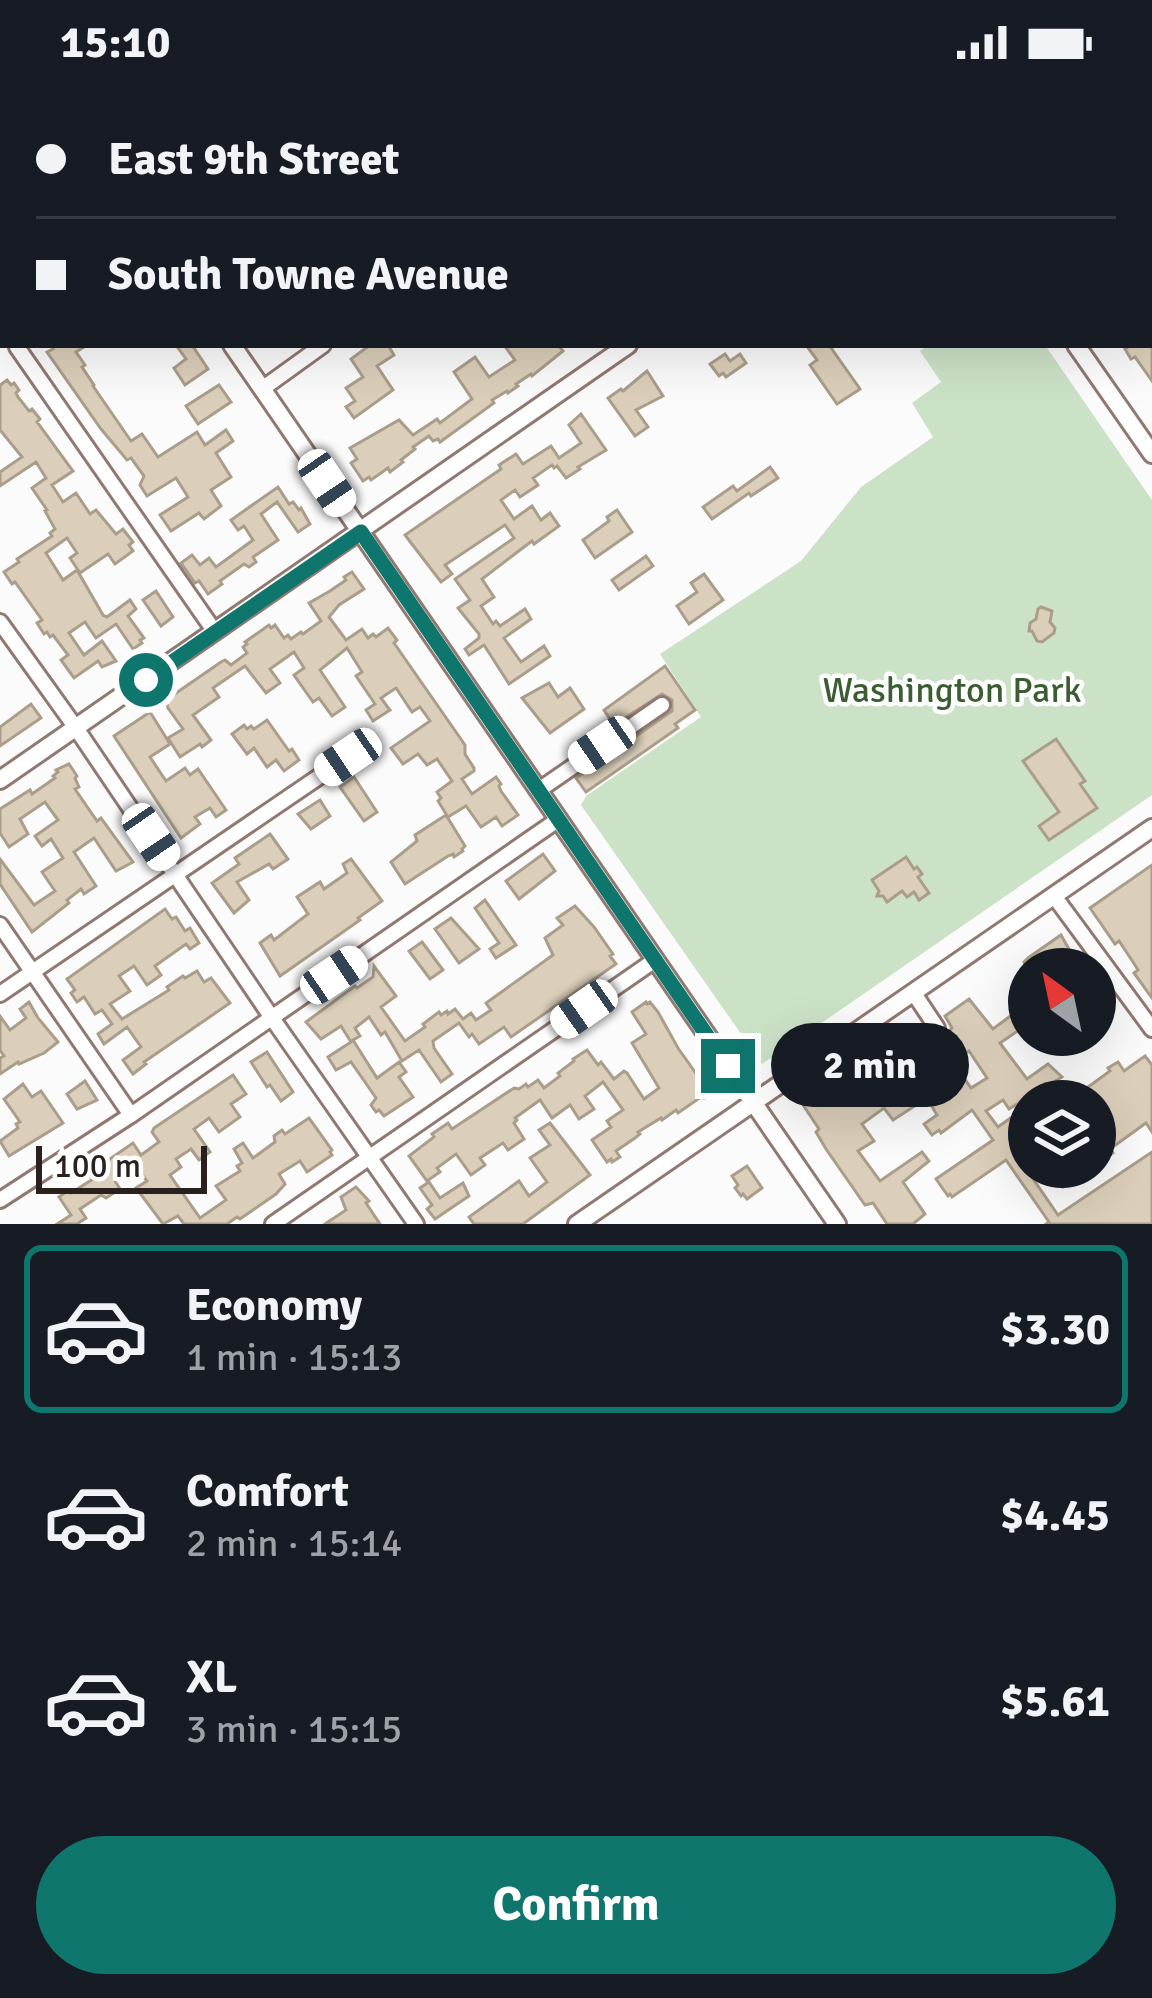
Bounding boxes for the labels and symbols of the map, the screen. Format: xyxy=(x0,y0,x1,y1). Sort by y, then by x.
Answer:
car xyxy=(292,443,362,523)
route start xyxy=(119,653,173,707)
park label: Washington Park xyxy=(822,668,1082,713)
car xyxy=(562,710,642,780)
car xyxy=(308,722,388,792)
car xyxy=(116,797,186,877)
car xyxy=(294,940,374,1010)
north arrow xyxy=(1008,948,1116,1056)
car xyxy=(544,974,624,1044)
callout: 2 min xyxy=(770,1024,968,1108)
route end xyxy=(701,1039,755,1093)
scale bar xyxy=(36,1140,207,1193)

